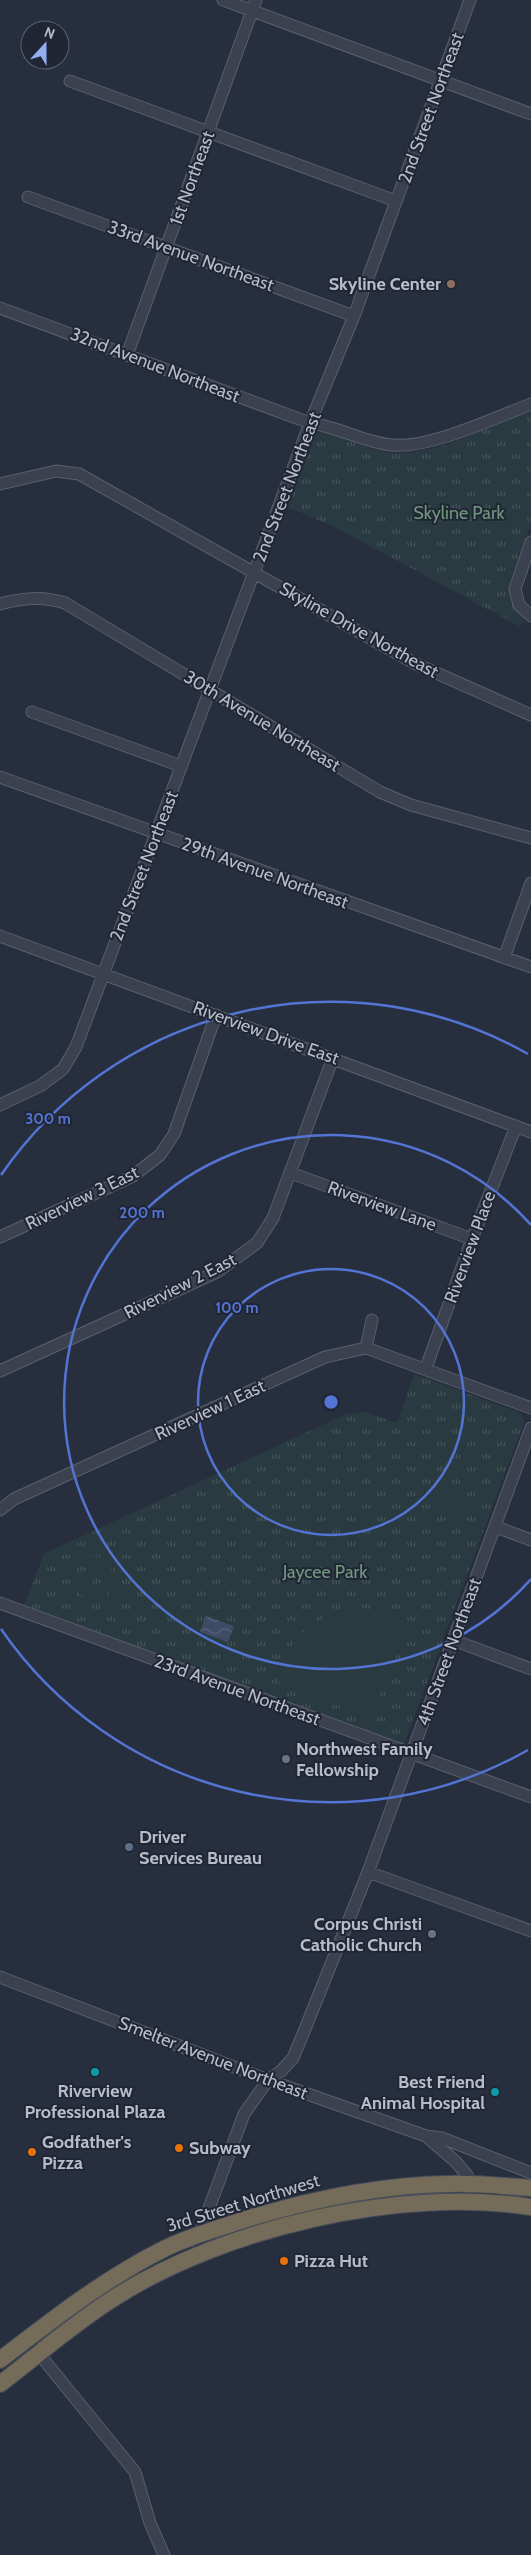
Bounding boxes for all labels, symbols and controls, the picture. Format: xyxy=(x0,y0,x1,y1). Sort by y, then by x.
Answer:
north arrow xyxy=(20,20,70,70)
text: N xyxy=(42,23,58,43)
street label: 2nd Street Northeast xyxy=(393,30,469,186)
street label: 1st Northeast xyxy=(165,128,219,228)
street label: 33rd Avenue Northeast xyxy=(105,216,277,296)
place label: Skyline Center xyxy=(329,273,441,295)
marker: Skyline Center xyxy=(445,278,457,290)
street label: 32nd Avenue Northeast xyxy=(67,323,243,407)
street label: 2nd Street Northeast xyxy=(248,409,326,565)
park label: Skyline Park xyxy=(413,502,506,524)
street label: Skyline Drive Northeast xyxy=(276,577,442,683)
street label: 30th Avenue Northeast xyxy=(180,666,344,776)
street label: 2nd Street Northeast xyxy=(105,788,183,944)
street label: 29th Avenue Northeast xyxy=(179,833,351,913)
street label: Riverview Drive East xyxy=(190,996,342,1070)
text: 300 m xyxy=(25,1110,71,1128)
street label: Riverview 3 East xyxy=(22,1161,142,1235)
street label: Riverview Lane xyxy=(325,1176,439,1236)
street label: Riverview Place xyxy=(440,1188,500,1306)
text: 200 m xyxy=(119,1204,165,1222)
street label: Riverview 2 East xyxy=(120,1248,240,1324)
text: 100 m xyxy=(215,1299,259,1317)
street label: Riverview 1 East xyxy=(151,1375,269,1445)
centre of rings xyxy=(322,1393,340,1411)
park label: Jaycee Park xyxy=(282,1561,368,1583)
street label: 4th Street Northeast xyxy=(412,1575,486,1729)
street label: 23rd Avenue Northeast xyxy=(151,1650,323,1730)
place label: Northwest Family Fellowship xyxy=(296,1738,433,1781)
marker: Northwest Family Fellowship xyxy=(280,1753,292,1765)
place label: Driver Services Bureau xyxy=(139,1826,262,1869)
marker: Driver Services Bureau xyxy=(123,1841,135,1853)
place label: Corpus Christi Catholic Church xyxy=(300,1913,422,1956)
marker: Corpus Christi Catholic Church xyxy=(426,1928,438,1940)
street label: Smelter Avenue Northeast xyxy=(115,2012,311,2104)
marker: Riverview Professional Plaza xyxy=(89,2066,101,2078)
place label: Best Friend Animal Hospital xyxy=(361,2071,485,2114)
place label: Riverview Professional Plaza xyxy=(24,2080,166,2123)
marker: Best Friend Animal Hospital xyxy=(489,2086,501,2098)
place label: Godfather's Pizza xyxy=(42,2131,132,2174)
place label: Subway xyxy=(189,2137,251,2159)
marker: Subway xyxy=(173,2142,185,2154)
marker: Godfather's Pizza xyxy=(26,2146,38,2158)
street label: 3rd Street Northwest xyxy=(164,2169,322,2237)
place label: Pizza Hut xyxy=(294,2250,368,2272)
marker: Pizza Hut xyxy=(278,2255,290,2267)

